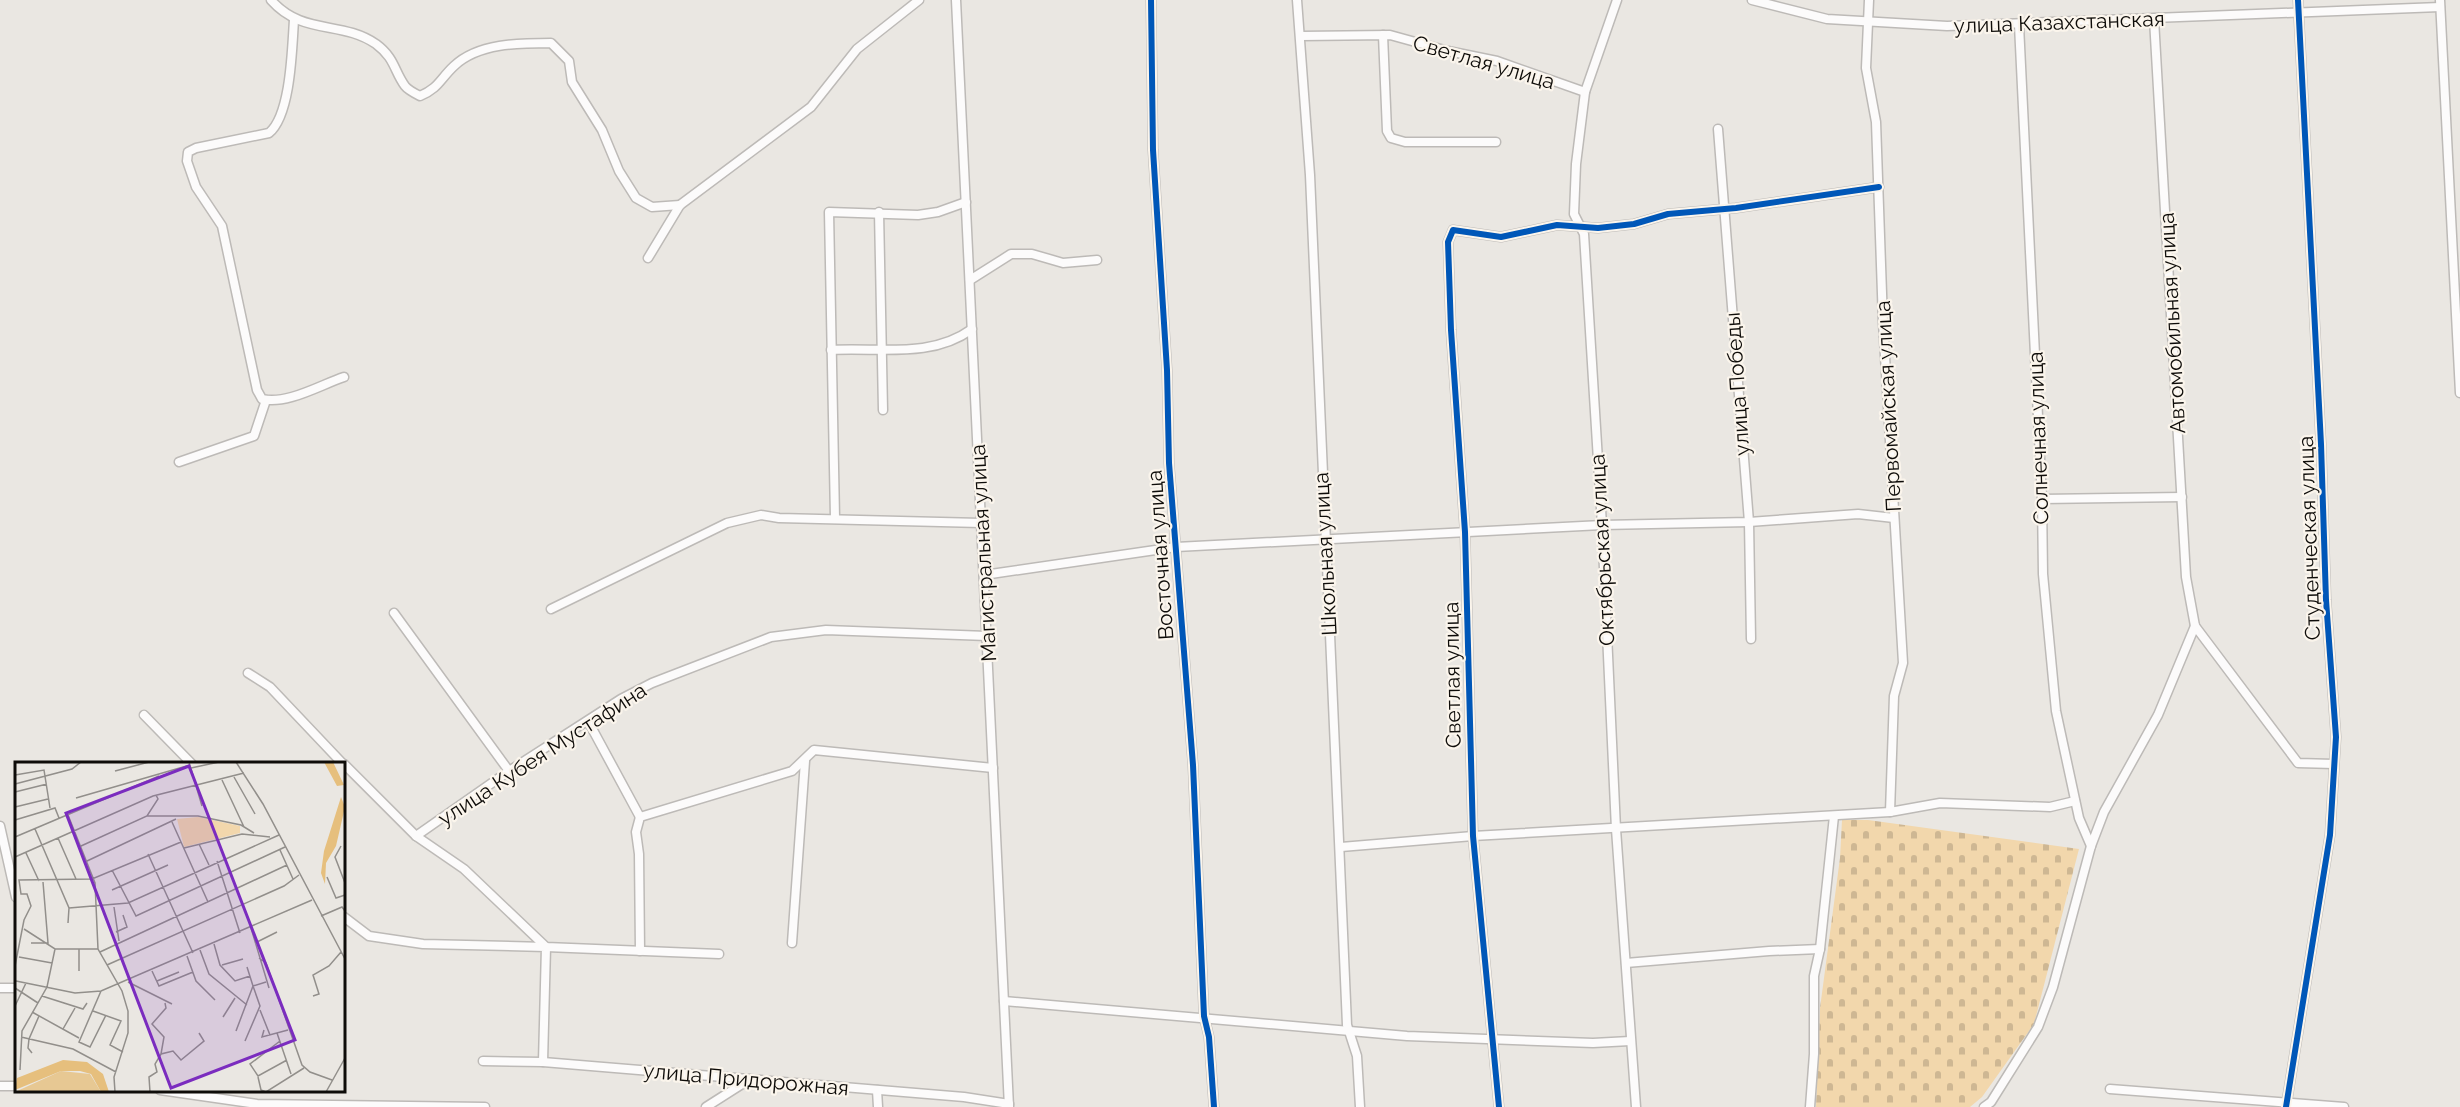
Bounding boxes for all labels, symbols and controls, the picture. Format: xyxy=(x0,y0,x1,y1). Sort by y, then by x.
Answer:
street label: улица Казахстанская xyxy=(1953,6,2165,38)
street label: Светлая улица xyxy=(1410,30,1558,94)
street label: Автомобильная улица xyxy=(2154,212,2190,434)
street label: Первомайская улица xyxy=(1870,300,1906,512)
street label: улица Победы xyxy=(1720,311,1754,457)
street label: Солнечная улица xyxy=(2022,351,2054,525)
street label: Студенческая улица xyxy=(2293,435,2325,641)
street label: Магистральная улица xyxy=(965,444,1001,662)
street label: Октябрьская улица xyxy=(1584,453,1620,647)
street label: Восточная улица xyxy=(1142,469,1178,641)
street label: Школьная улица xyxy=(1308,472,1342,636)
street label: Светлая улица xyxy=(1438,602,1466,748)
street label: улица Кубея Мустафина xyxy=(433,677,651,831)
inset map xyxy=(15,762,345,1092)
street label: улица Придорожная xyxy=(642,1058,850,1100)

